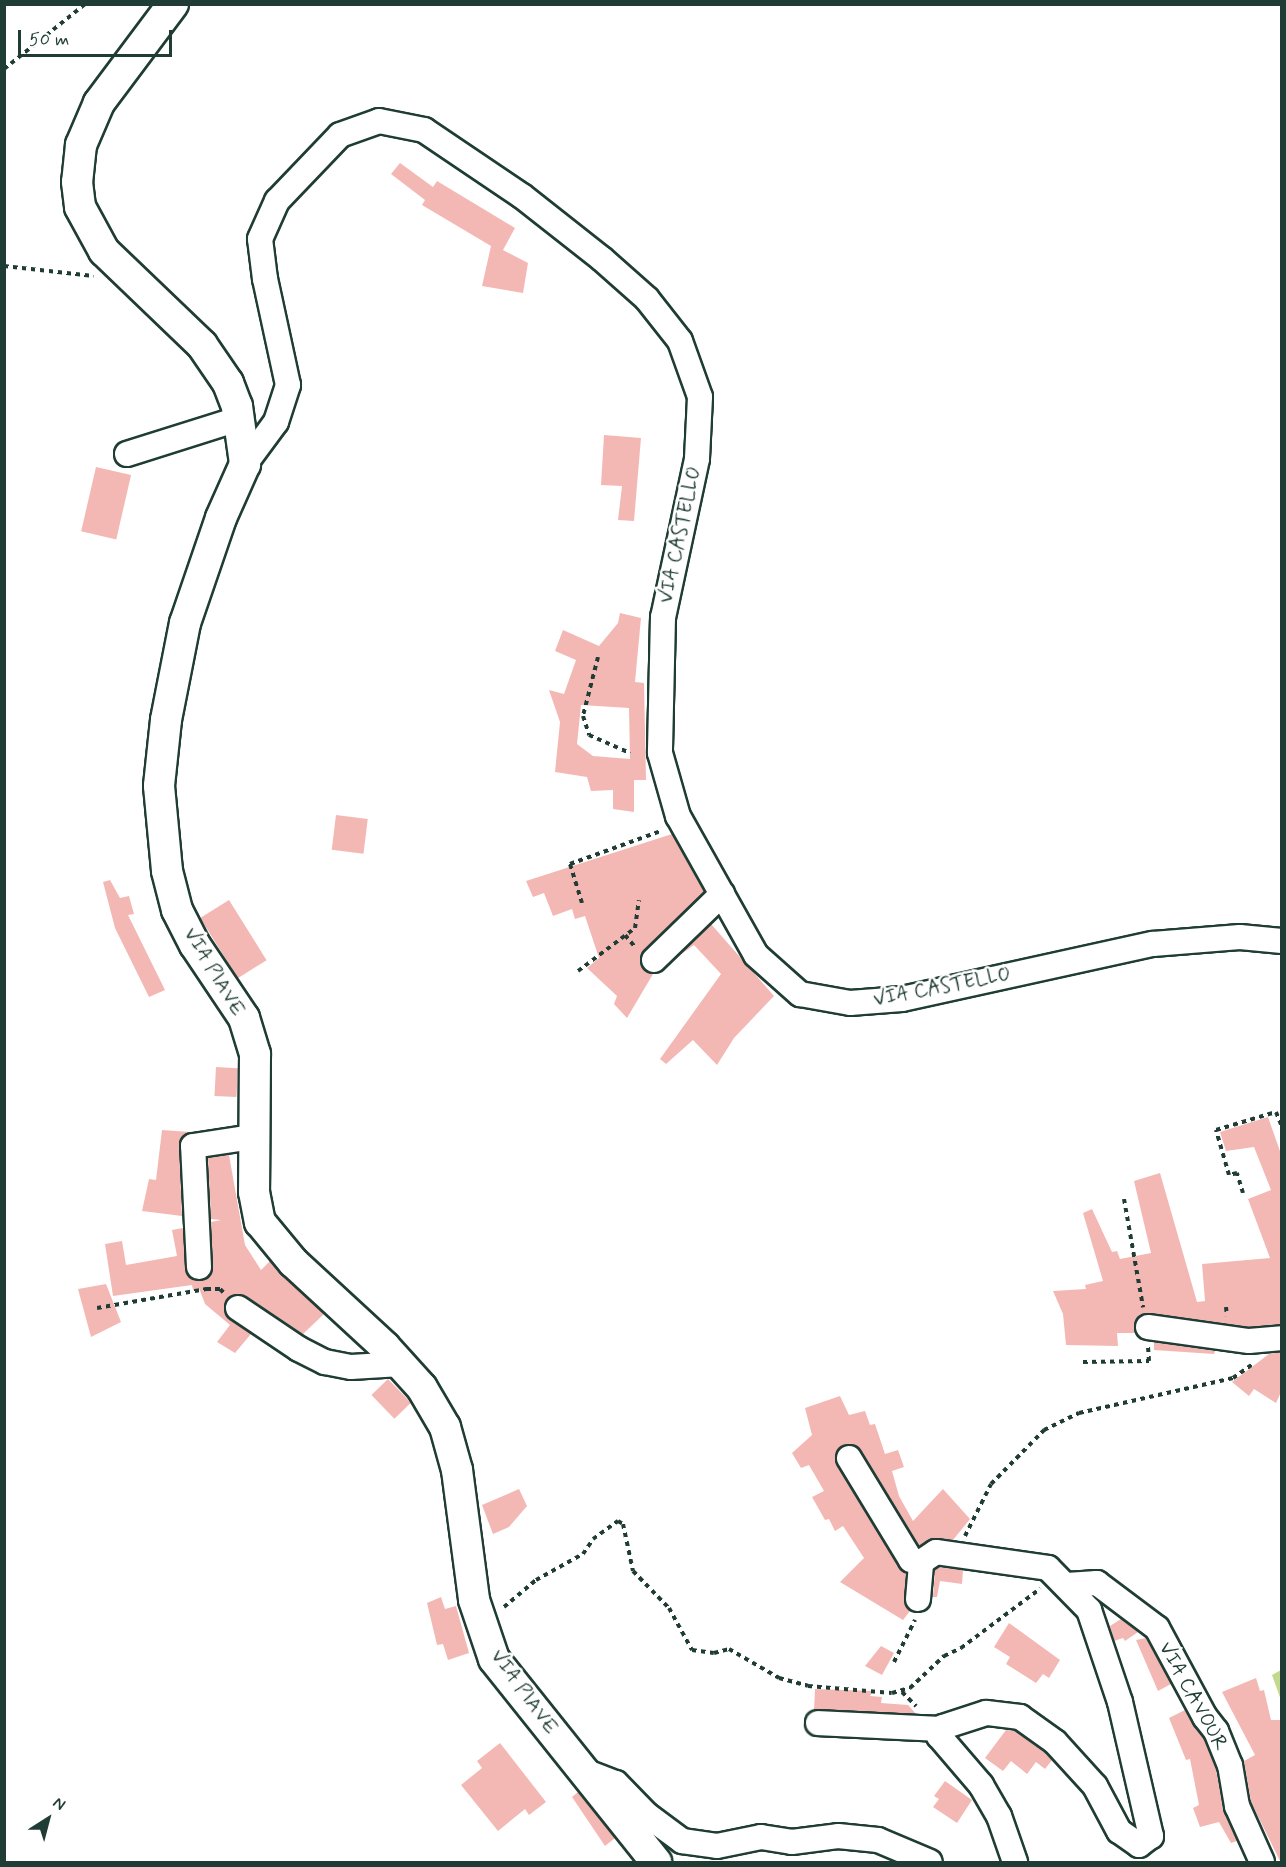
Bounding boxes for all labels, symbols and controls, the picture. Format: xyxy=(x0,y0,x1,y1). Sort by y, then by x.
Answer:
scale bar xyxy=(21,18,176,56)
text: 50 m xyxy=(29,28,69,52)
street label: VIA CASTELLO xyxy=(654,464,706,606)
street label: VIA PIAVE xyxy=(178,923,250,1021)
street label: VIA CASTELLO xyxy=(870,962,1014,1012)
street label: VIA CAVOUR xyxy=(1153,1637,1233,1755)
street label: VIA PIAVE xyxy=(485,1644,563,1740)
north arrow xyxy=(18,1789,78,1849)
text: N xyxy=(48,1792,69,1816)

